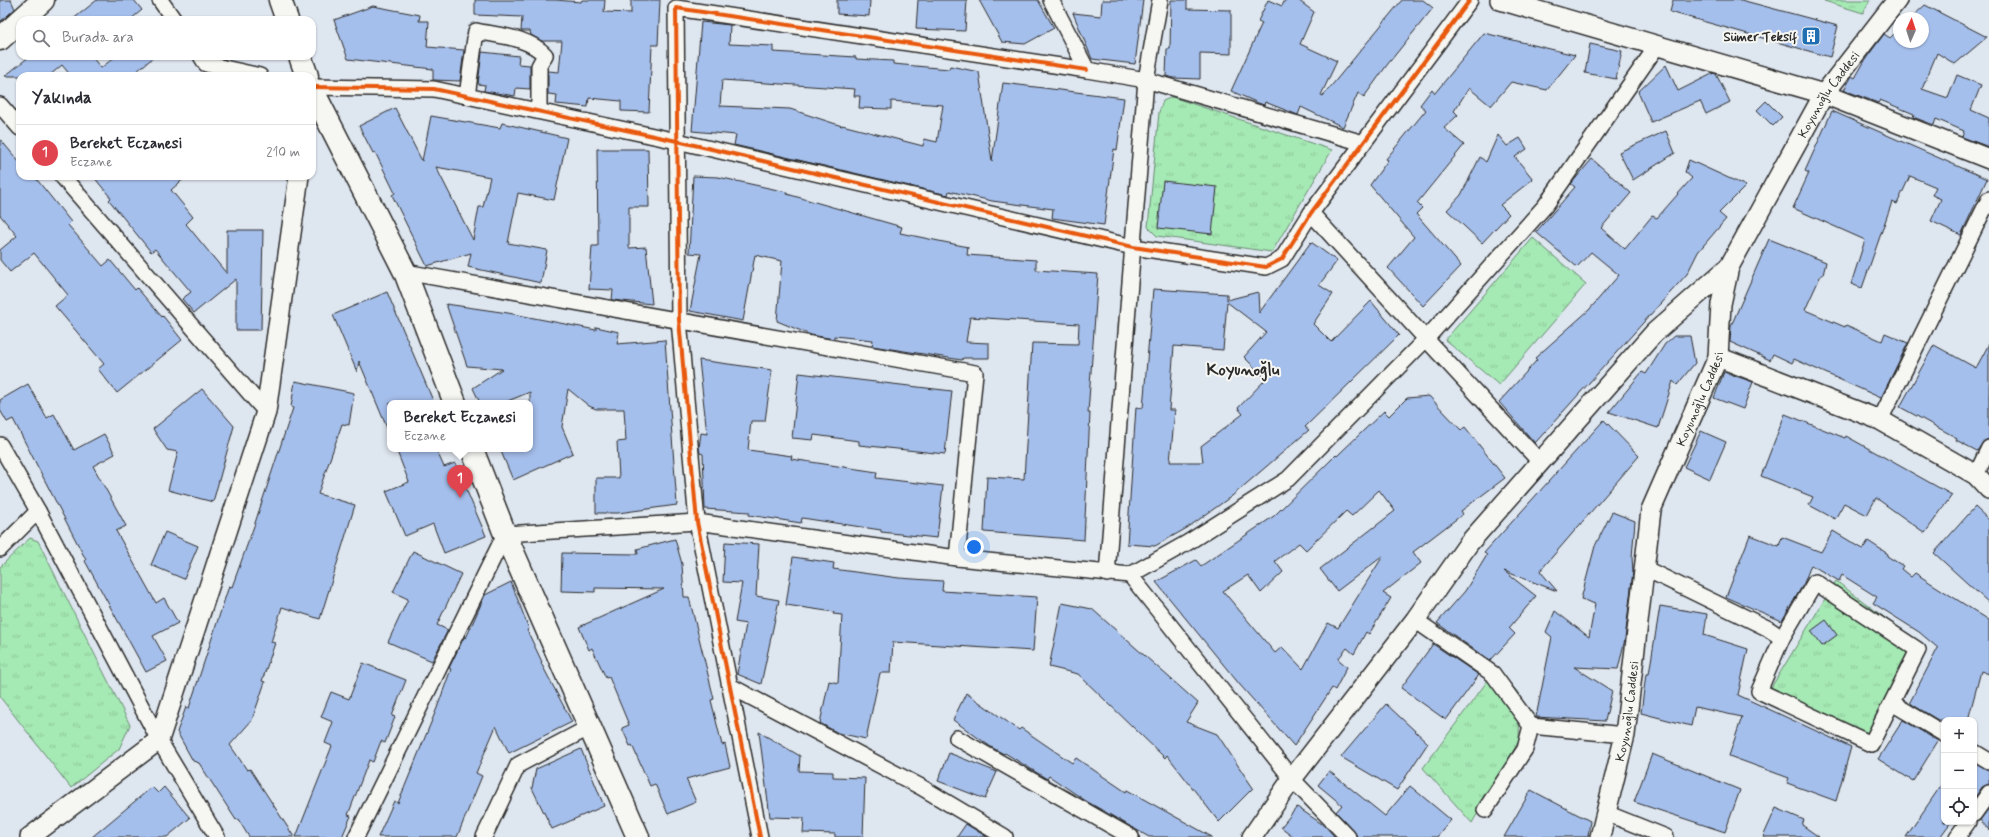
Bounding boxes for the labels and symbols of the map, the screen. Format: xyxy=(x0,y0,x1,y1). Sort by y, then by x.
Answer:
north arrow xyxy=(1893,12,1929,48)
building icon: Sümer Teksif xyxy=(1800,25,1822,47)
place label: Sümer Teksif xyxy=(1723,29,1797,46)
street label: Koyunoğlu Caddesi xyxy=(1794,48,1864,141)
street label: Koyunoğlu Caddesi xyxy=(1673,351,1728,449)
district label: Koyunoğlu xyxy=(1207,359,1280,382)
pin: 1 xyxy=(447,465,473,498)
your location xyxy=(964,537,984,557)
street label: Koyunoğlu Caddesi xyxy=(1612,660,1644,763)

